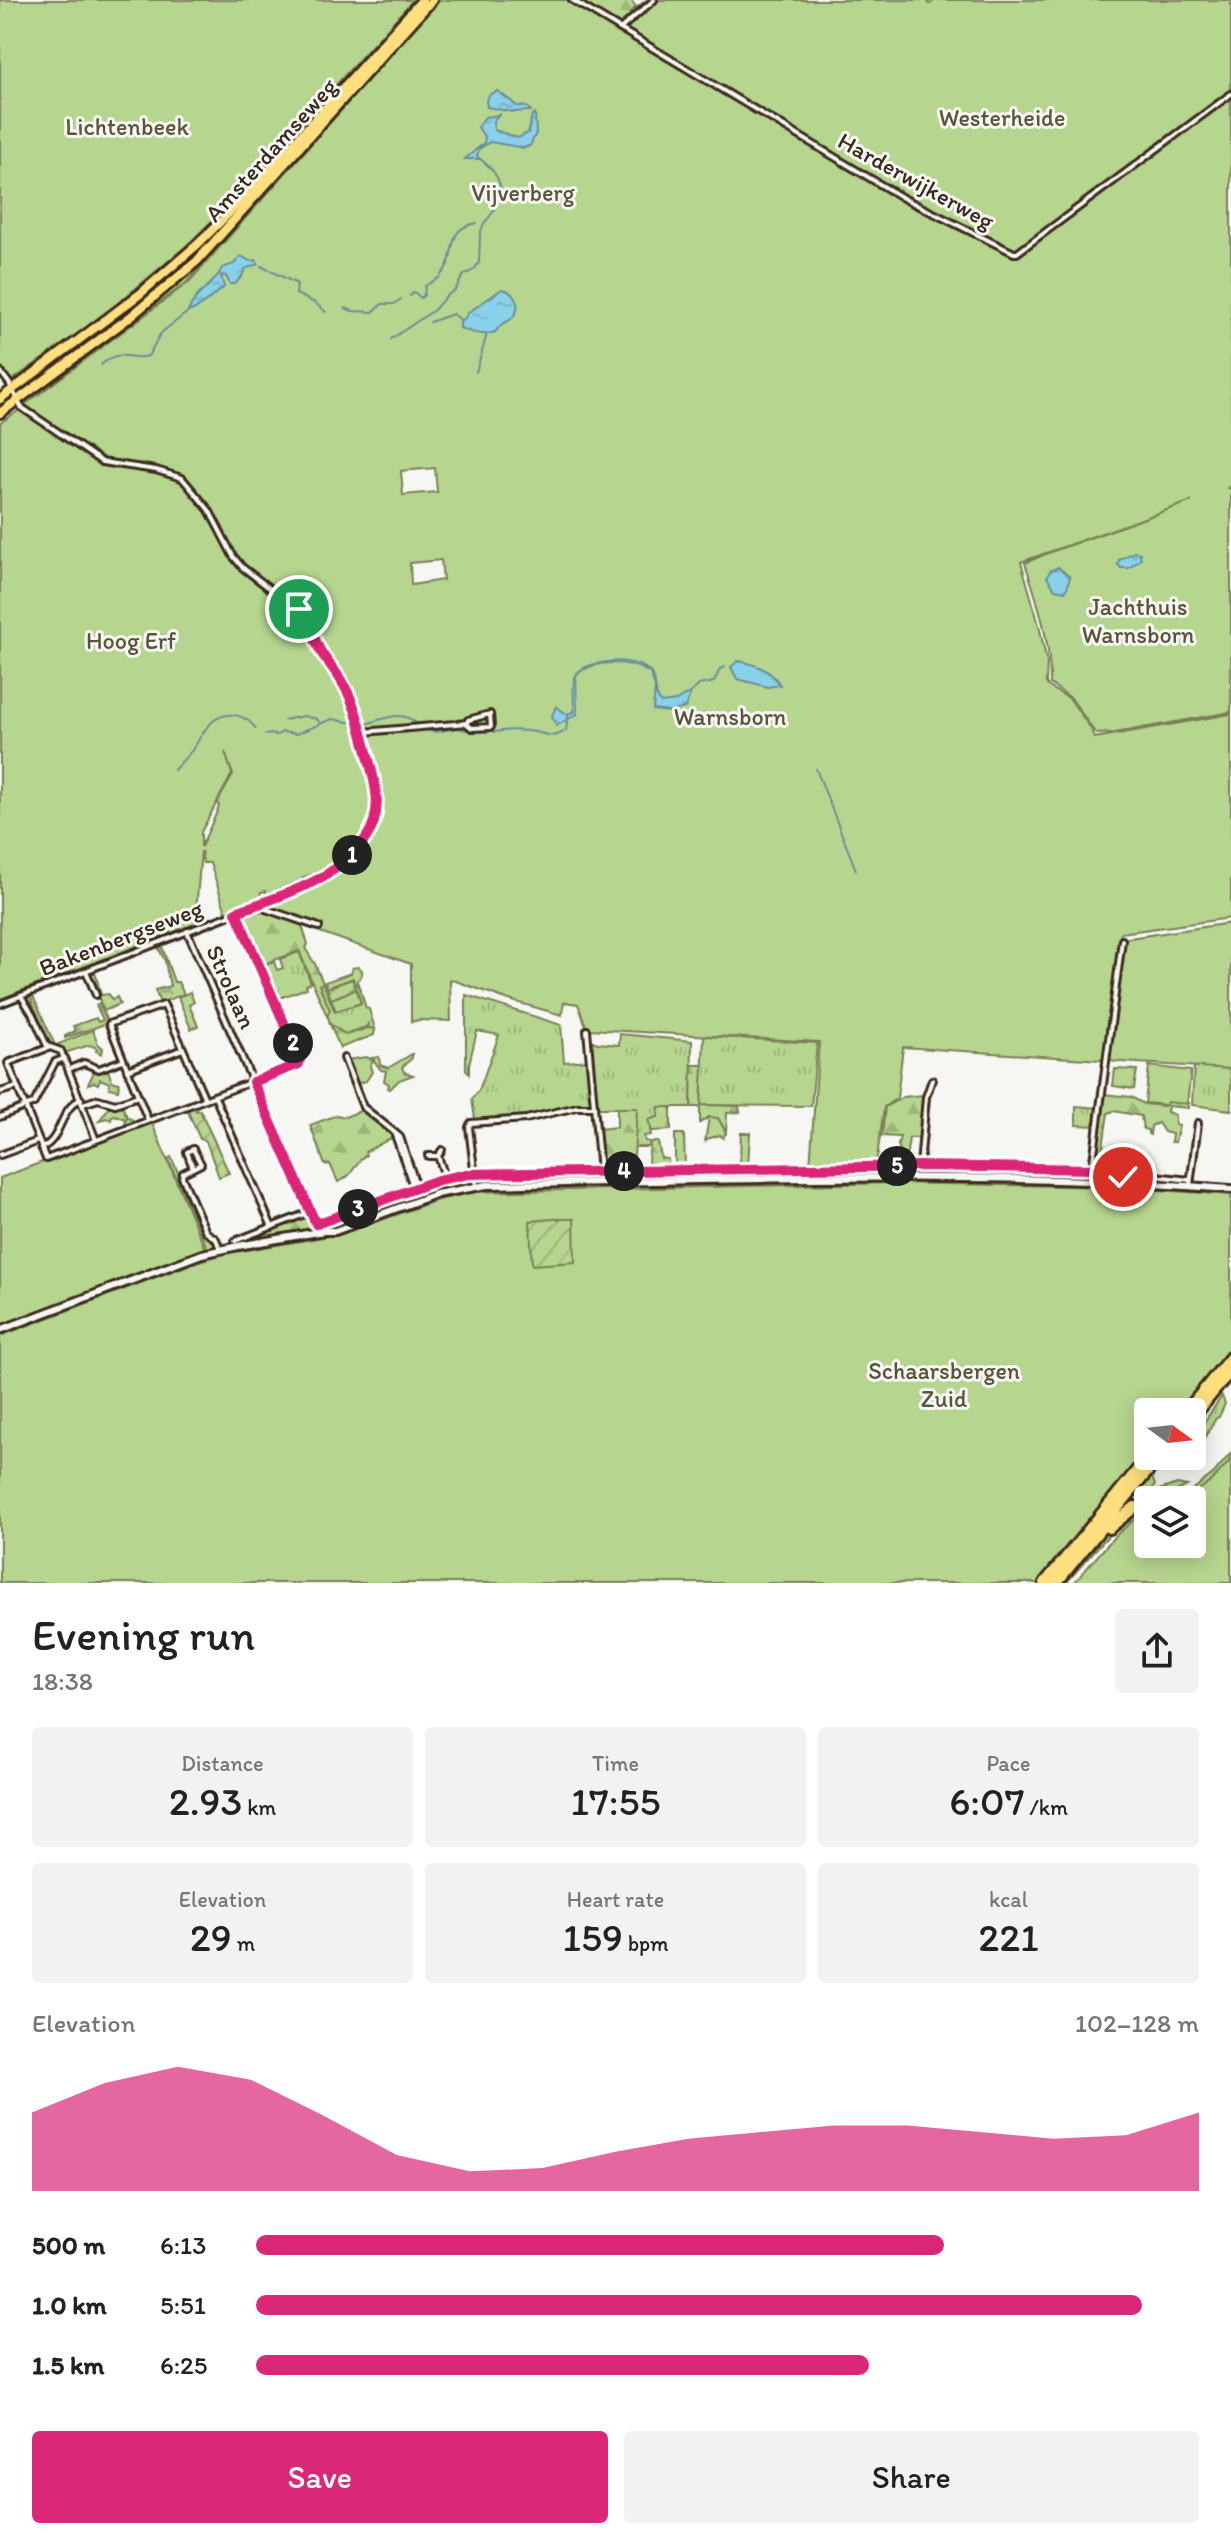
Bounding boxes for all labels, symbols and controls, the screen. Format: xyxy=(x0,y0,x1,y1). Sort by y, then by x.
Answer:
street label: Amsterdamseweg xyxy=(198,71,343,228)
park label: Westerheide xyxy=(939,103,1065,132)
park label: Lichtenbeek xyxy=(65,112,189,141)
street label: Harderwijkerweg xyxy=(833,126,1000,236)
park label: Vijverberg xyxy=(471,178,576,207)
pin xyxy=(265,575,333,643)
icon: arrive xyxy=(277,587,321,631)
park label: Jachthuis Warnsborn xyxy=(1082,592,1195,649)
park label: Hoog Erf xyxy=(86,626,177,655)
park label: Warnsborn xyxy=(674,702,787,731)
pin: 1 xyxy=(332,835,372,875)
text: 1 xyxy=(347,841,357,868)
street label: Bakenbergseweg xyxy=(35,893,207,982)
street label: Strolaan xyxy=(200,940,263,1034)
pin: 2 xyxy=(273,1023,313,1063)
text: 2 xyxy=(287,1029,299,1056)
pin xyxy=(1089,1143,1157,1211)
pin: 5 xyxy=(877,1146,917,1186)
pin: 4 xyxy=(604,1151,644,1191)
text: 5 xyxy=(891,1152,903,1179)
icon: check xyxy=(1101,1155,1145,1199)
text: 4 xyxy=(617,1157,631,1184)
pin: 3 xyxy=(338,1189,378,1229)
text: 3 xyxy=(352,1195,364,1222)
park label: Schaarsbergen Zuid xyxy=(868,1356,1020,1413)
north arrow xyxy=(1134,1398,1206,1470)
map controls xyxy=(1134,1398,1206,1558)
button: layers xyxy=(1134,1486,1206,1558)
text: Evening run xyxy=(32,1608,255,1661)
button: share xyxy=(1115,1609,1199,1693)
text: 18:38 xyxy=(32,1665,93,1697)
text: Distance xyxy=(181,1750,264,1777)
text: Time xyxy=(592,1750,639,1777)
text: Pace xyxy=(986,1750,1031,1777)
text: 2.93 xyxy=(169,1777,242,1825)
text: 17:55 xyxy=(570,1777,661,1825)
text: 6:07 xyxy=(949,1777,1025,1825)
text: km xyxy=(242,1794,276,1821)
text: /km xyxy=(1025,1794,1068,1821)
text: Elevation xyxy=(179,1886,266,1913)
text: Heart rate xyxy=(567,1886,664,1913)
text: kcal xyxy=(989,1886,1028,1913)
text: 29 xyxy=(190,1913,232,1961)
text: 159 xyxy=(562,1913,623,1961)
text: 221 xyxy=(978,1913,1039,1961)
text: m xyxy=(232,1930,255,1957)
text: bpm xyxy=(623,1930,669,1957)
text: Elevation xyxy=(32,2007,135,2039)
text: 102–128 m xyxy=(1075,2007,1199,2039)
text: 500 m xyxy=(32,2229,105,2261)
text: 6:13 xyxy=(160,2229,206,2261)
text: 1.0 km xyxy=(32,2289,107,2321)
text: 5:51 xyxy=(160,2289,206,2321)
text: 1.5 km xyxy=(32,2349,104,2381)
text: 6:25 xyxy=(160,2349,207,2381)
button: Save xyxy=(32,2431,608,2523)
button: Share xyxy=(624,2431,1199,2523)

